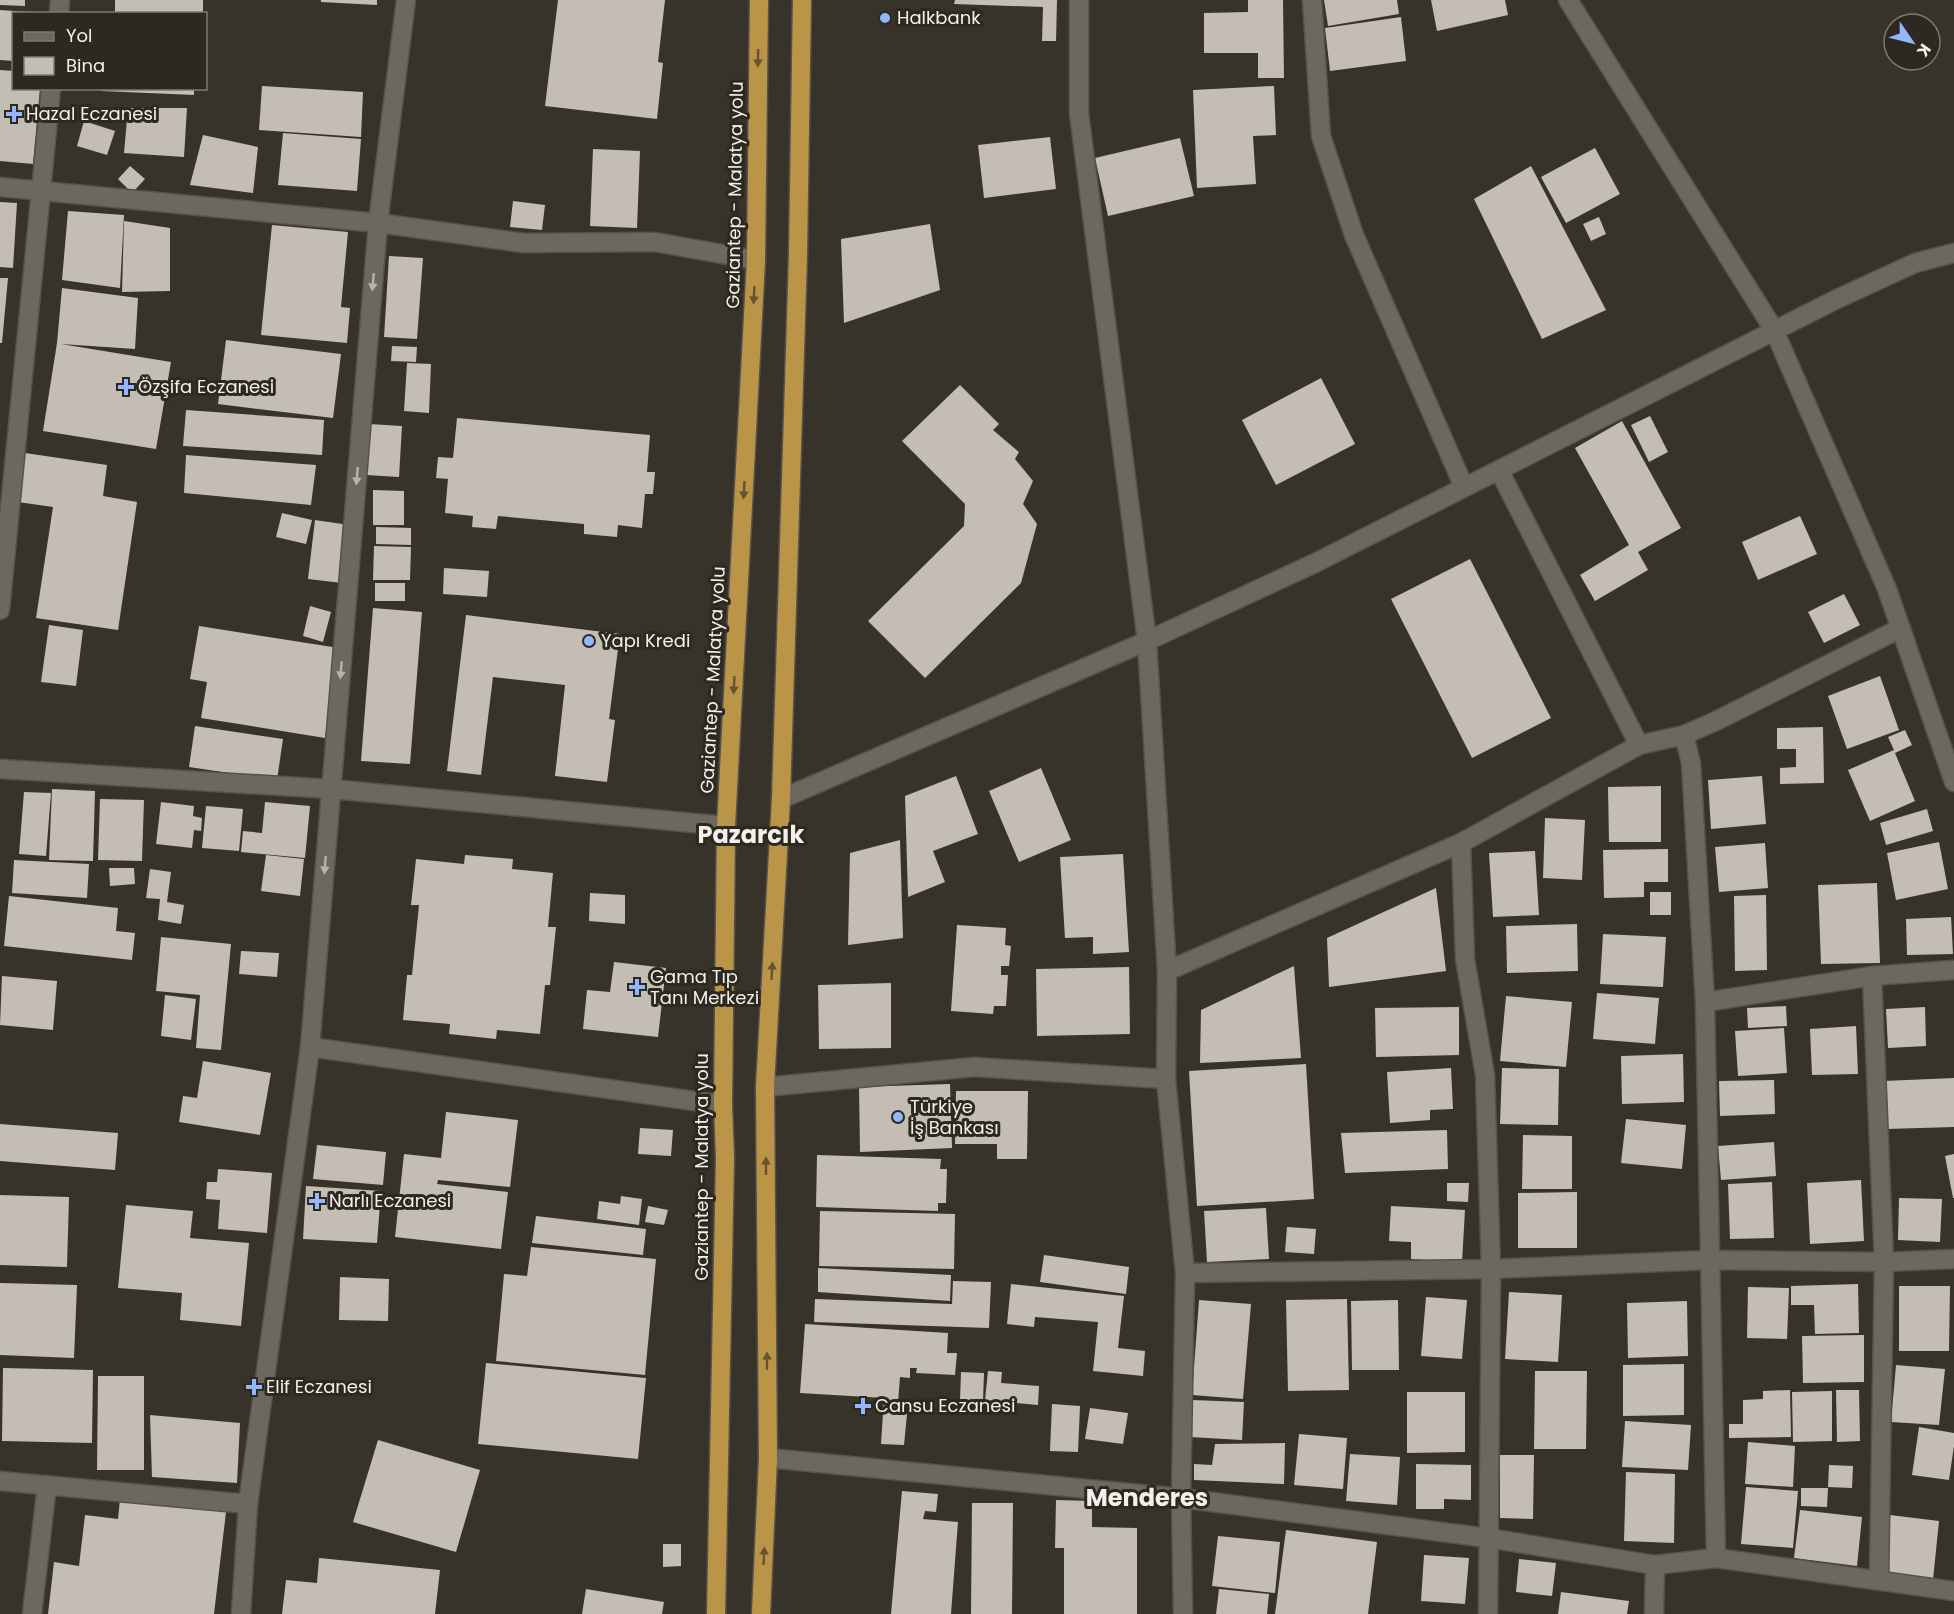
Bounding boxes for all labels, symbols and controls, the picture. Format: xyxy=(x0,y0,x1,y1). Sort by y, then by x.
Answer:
place label: Halkbank xyxy=(897,5,981,30)
marker: Halkbank xyxy=(878,11,892,25)
legend xyxy=(12,12,207,90)
north arrow xyxy=(1882,12,1942,72)
text: Yol xyxy=(66,23,92,48)
text: K xyxy=(1911,39,1936,61)
one-way arrow xyxy=(753,49,763,68)
text: Bina xyxy=(66,53,105,78)
street label: Gaziantep - Malatya yolu xyxy=(720,81,749,309)
place label: Hazal Eczanesi xyxy=(26,101,157,126)
marker: Hazal Eczanesi xyxy=(7,107,21,121)
one-way arrow xyxy=(369,272,378,291)
one-way arrow xyxy=(750,286,759,305)
place label: Özşifa Eczanesi xyxy=(138,374,274,399)
marker: Özşifa Eczanesi xyxy=(119,380,133,394)
one-way arrow xyxy=(352,466,362,485)
one-way arrow xyxy=(740,481,749,500)
street label: Gaziantep - Malatya yolu xyxy=(694,566,731,794)
place label: Yapı Kredi xyxy=(601,628,690,653)
marker: Yapı Kredi xyxy=(582,634,596,648)
one-way arrow xyxy=(336,661,346,680)
one-way arrow xyxy=(729,675,738,694)
district label: Pazarcık xyxy=(698,818,805,851)
one-way arrow xyxy=(320,855,330,874)
one-way arrow xyxy=(767,961,776,980)
place label: Gama Tıp Tanı Merkezi xyxy=(650,964,759,1010)
marker: Gama Tıp Tanı Merkezi xyxy=(628,978,646,996)
street label: Gaziantep - Malatya yolu xyxy=(689,1053,714,1281)
place label: Türkiye İş Bankası xyxy=(910,1094,999,1140)
marker: Türkiye İş Bankası xyxy=(891,1110,905,1124)
one-way arrow xyxy=(761,1156,771,1175)
place label: Narlı Eczanesi xyxy=(329,1188,451,1213)
marker: Narlı Eczanesi xyxy=(310,1194,324,1208)
one-way arrow xyxy=(763,1351,772,1370)
place label: Elif Eczanesi xyxy=(266,1374,372,1399)
marker: Elif Eczanesi xyxy=(247,1380,261,1394)
place label: Cansu Eczanesi xyxy=(875,1393,1015,1418)
marker: Cansu Eczanesi xyxy=(856,1399,870,1413)
district label: Menderes xyxy=(1086,1481,1208,1514)
one-way arrow xyxy=(759,1546,768,1565)

